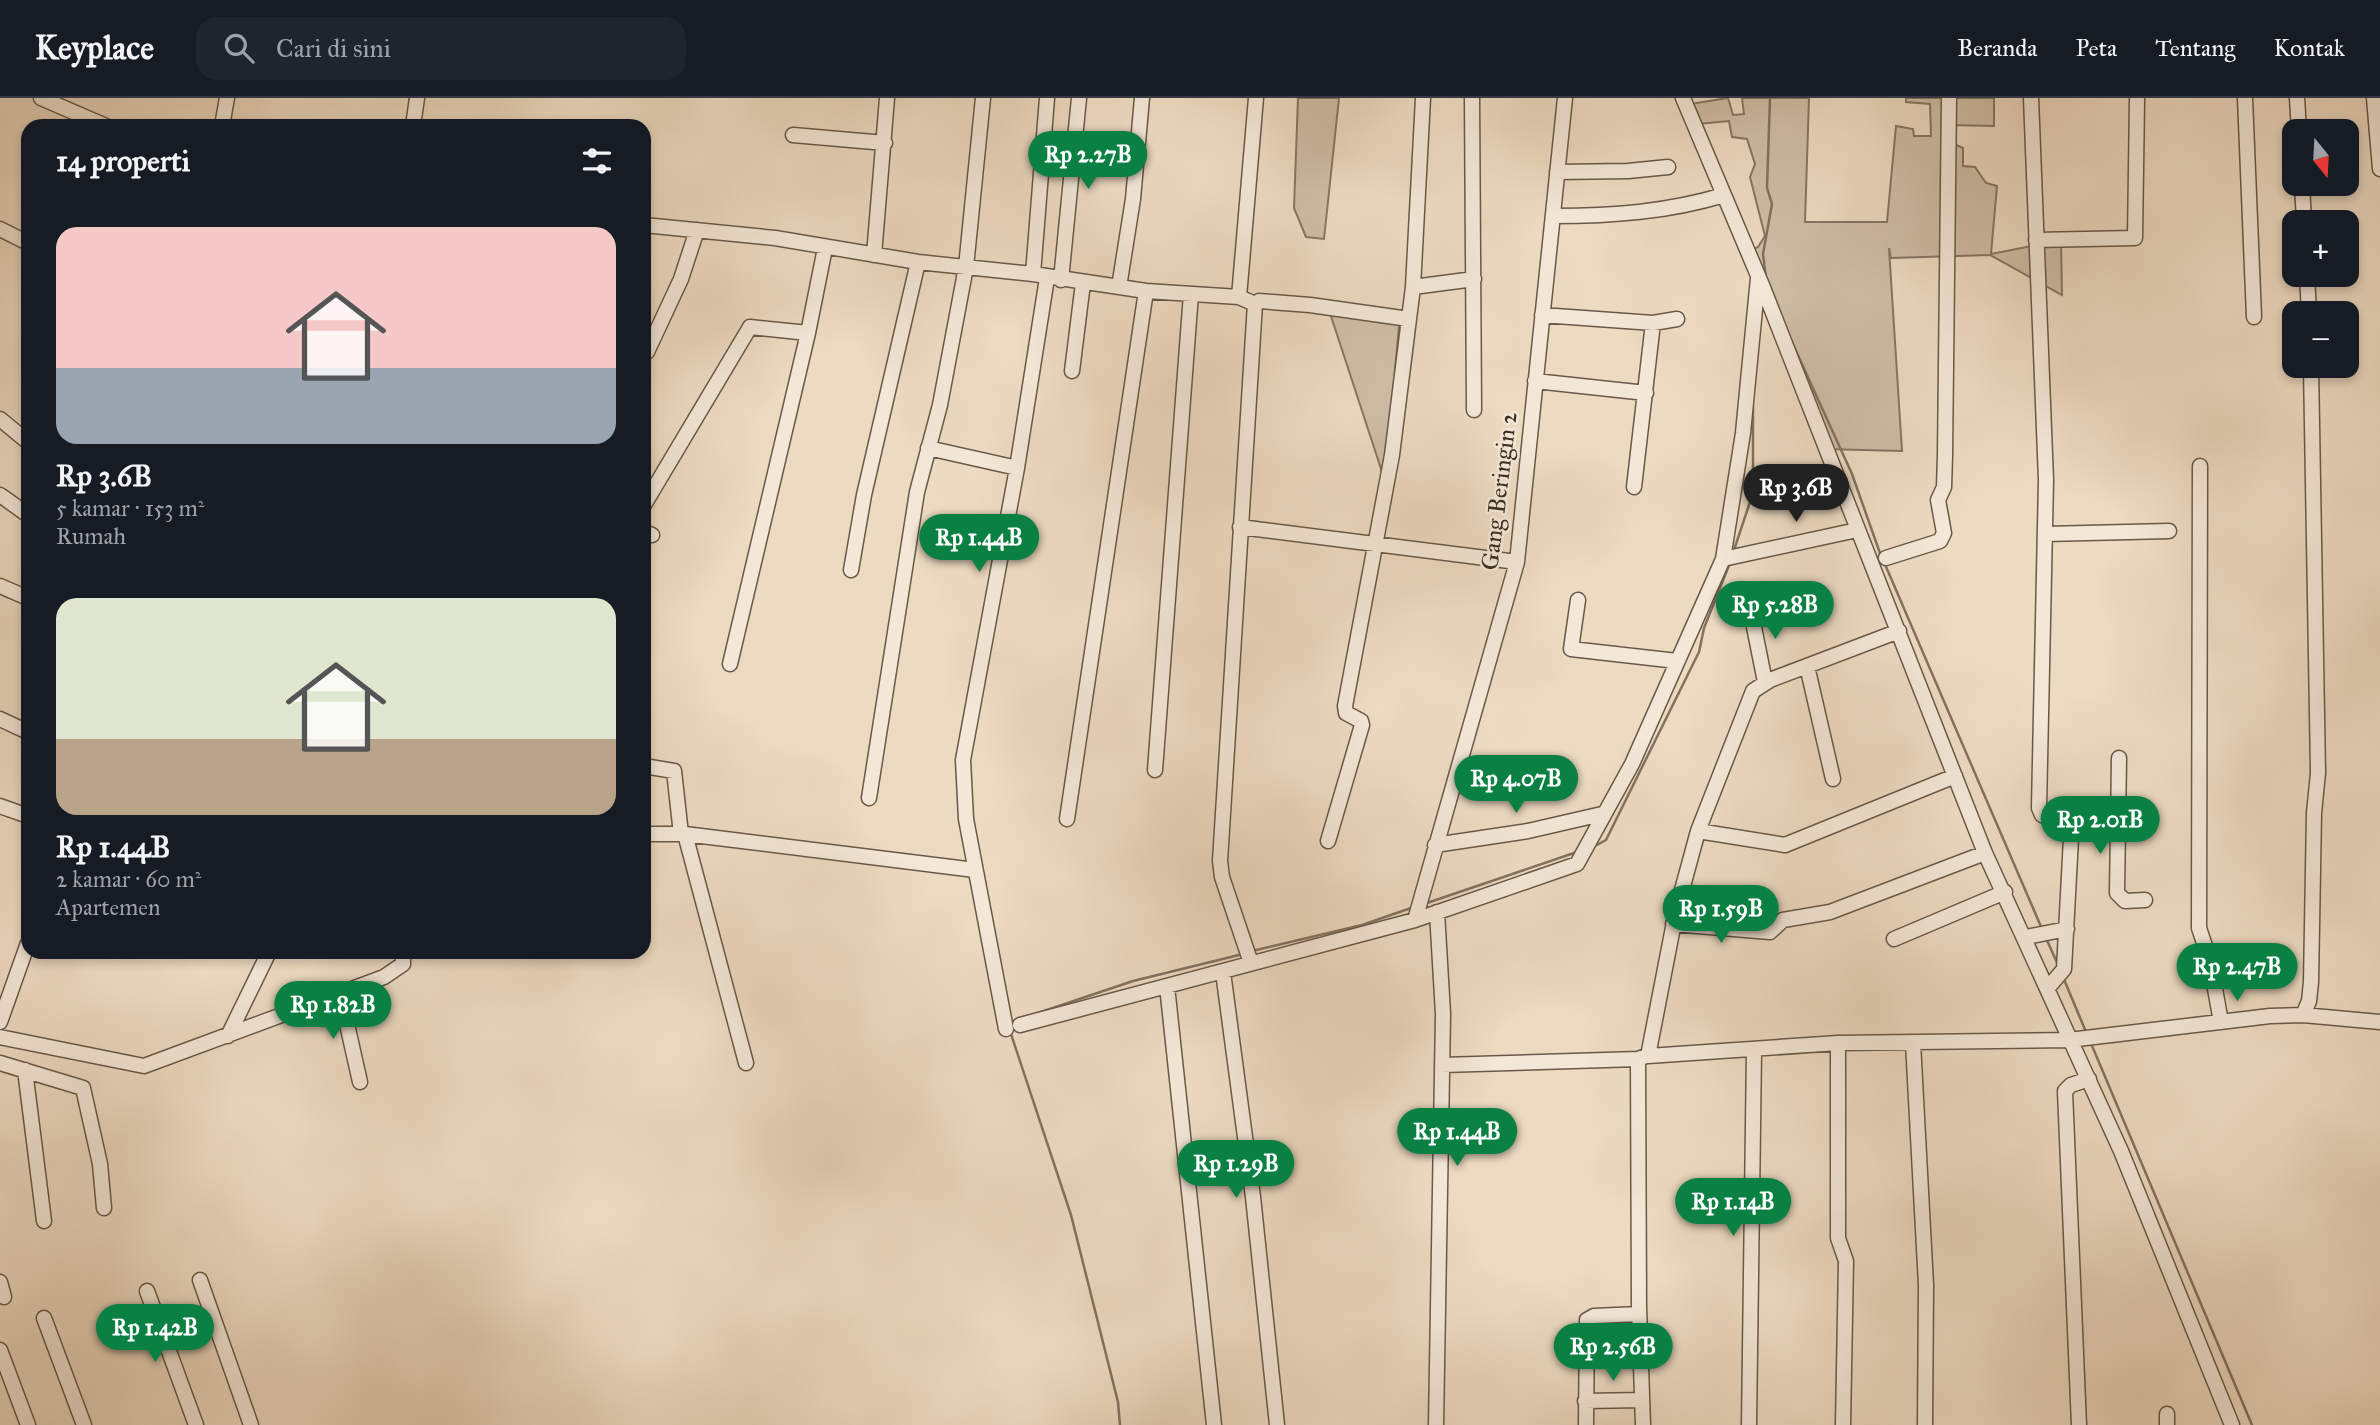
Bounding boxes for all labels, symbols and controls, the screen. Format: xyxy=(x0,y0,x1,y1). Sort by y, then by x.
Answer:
search box xyxy=(196,17,686,80)
text: Keyplace xyxy=(35,28,154,68)
icon: search xyxy=(220,29,258,67)
text: Cari di sini xyxy=(276,32,391,64)
text: Beranda xyxy=(1957,33,2037,63)
text: Peta xyxy=(2075,33,2117,63)
text: Tentang xyxy=(2155,33,2235,63)
text: Kontak xyxy=(2273,33,2345,63)
north arrow xyxy=(2282,119,2359,196)
map controls xyxy=(2282,119,2359,378)
pin: Rp 2.27B xyxy=(1016,132,1160,191)
text: Rp 2.27B xyxy=(1044,140,1132,168)
icon: filters xyxy=(578,142,616,180)
text: 14 properti xyxy=(56,143,190,179)
button: + xyxy=(2282,210,2359,287)
icon: home xyxy=(273,273,399,399)
button: − xyxy=(2282,301,2359,378)
street label: Gang Beringin 2 xyxy=(1474,410,1524,572)
text: Rp 3.6B xyxy=(56,458,152,494)
pin: Rp 3.6B xyxy=(1731,464,1861,524)
text: Rp 3.6B xyxy=(1759,473,1833,501)
text: 5 kamar · 153 m² xyxy=(56,494,204,522)
pin: Rp 1.44B xyxy=(907,514,1051,574)
text: Rumah xyxy=(56,522,126,550)
text: Rp 1.44B xyxy=(935,523,1023,551)
pin: Rp 5.28B xyxy=(1703,582,1847,641)
text: Rp 5.28B xyxy=(1732,590,1818,618)
icon: home xyxy=(273,644,399,770)
pin: Rp 4.07B xyxy=(1444,756,1588,815)
text: Rp 4.07B xyxy=(1470,764,1562,792)
pin: Rp 2.01B xyxy=(2028,796,2172,856)
text: Rp 2.01B xyxy=(2057,805,2143,833)
text: Rp 1.44B xyxy=(56,829,170,865)
text: 2 kamar · 60 m² xyxy=(56,865,201,893)
pin: Rp 1.59B xyxy=(1649,886,1793,945)
text: Apartemen xyxy=(56,893,160,921)
text: Rp 1.59B xyxy=(1679,894,1763,922)
pin: Rp 2.47B xyxy=(2165,944,2309,1003)
text: Rp 2.47B xyxy=(2193,952,2281,980)
pin: Rp 1.82B xyxy=(261,982,405,1041)
text: Rp 1.82B xyxy=(290,990,376,1018)
pin: Rp 1.44B xyxy=(1385,1108,1529,1168)
text: Rp 1.44B xyxy=(1413,1117,1501,1145)
pin: Rp 1.29B xyxy=(1164,1140,1308,1200)
text: Rp 1.29B xyxy=(1193,1149,1279,1177)
pin: Rp 1.14B xyxy=(1661,1178,1805,1238)
text: Rp 1.14B xyxy=(1691,1187,1775,1215)
pin: Rp 1.42B xyxy=(83,1304,227,1364)
text: Rp 1.42B xyxy=(112,1313,198,1341)
pin: Rp 2.56B xyxy=(1541,1324,1685,1383)
text: Rp 2.56B xyxy=(1570,1332,1656,1360)

